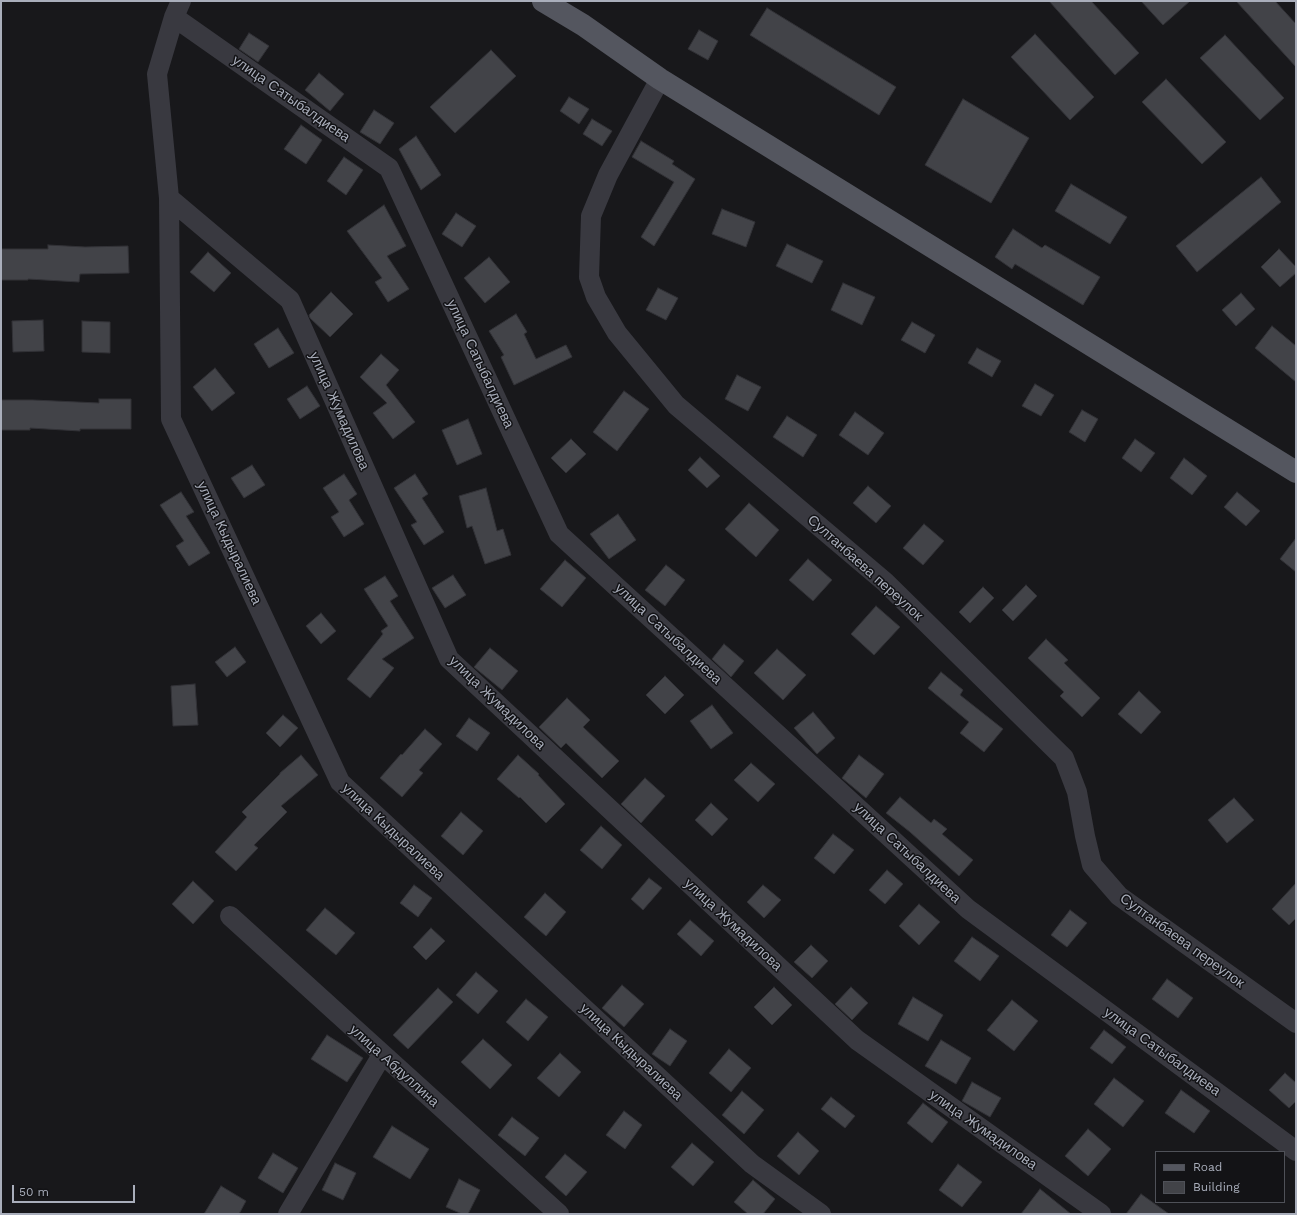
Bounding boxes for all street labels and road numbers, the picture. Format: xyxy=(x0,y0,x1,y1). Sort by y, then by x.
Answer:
street label: улица Сатыбалдиева xyxy=(229,52,353,146)
street label: улица Сатыбалдиева xyxy=(443,297,517,431)
street label: улица Жумадилова xyxy=(305,349,373,473)
street label: улица Кыдыралиева xyxy=(193,479,265,607)
street label: Султанбаева переулок xyxy=(804,512,926,624)
street label: улица Сатыбалдиева xyxy=(611,580,725,688)
street label: улица Жумадилова xyxy=(445,653,549,753)
street label: улица Кыдыралиева xyxy=(338,780,448,884)
street label: улица Сатыбалдиева xyxy=(850,799,964,907)
street label: улица Жумадилова xyxy=(681,875,785,975)
street label: Султанбаева переулок xyxy=(1117,890,1247,992)
street label: улица Кыдыралиева xyxy=(576,1000,686,1104)
street label: улица Сатыбалдиева xyxy=(1100,1004,1224,1100)
street label: улица Абдуллина xyxy=(346,1021,442,1111)
street label: улица Жумадилова xyxy=(926,1087,1040,1173)

